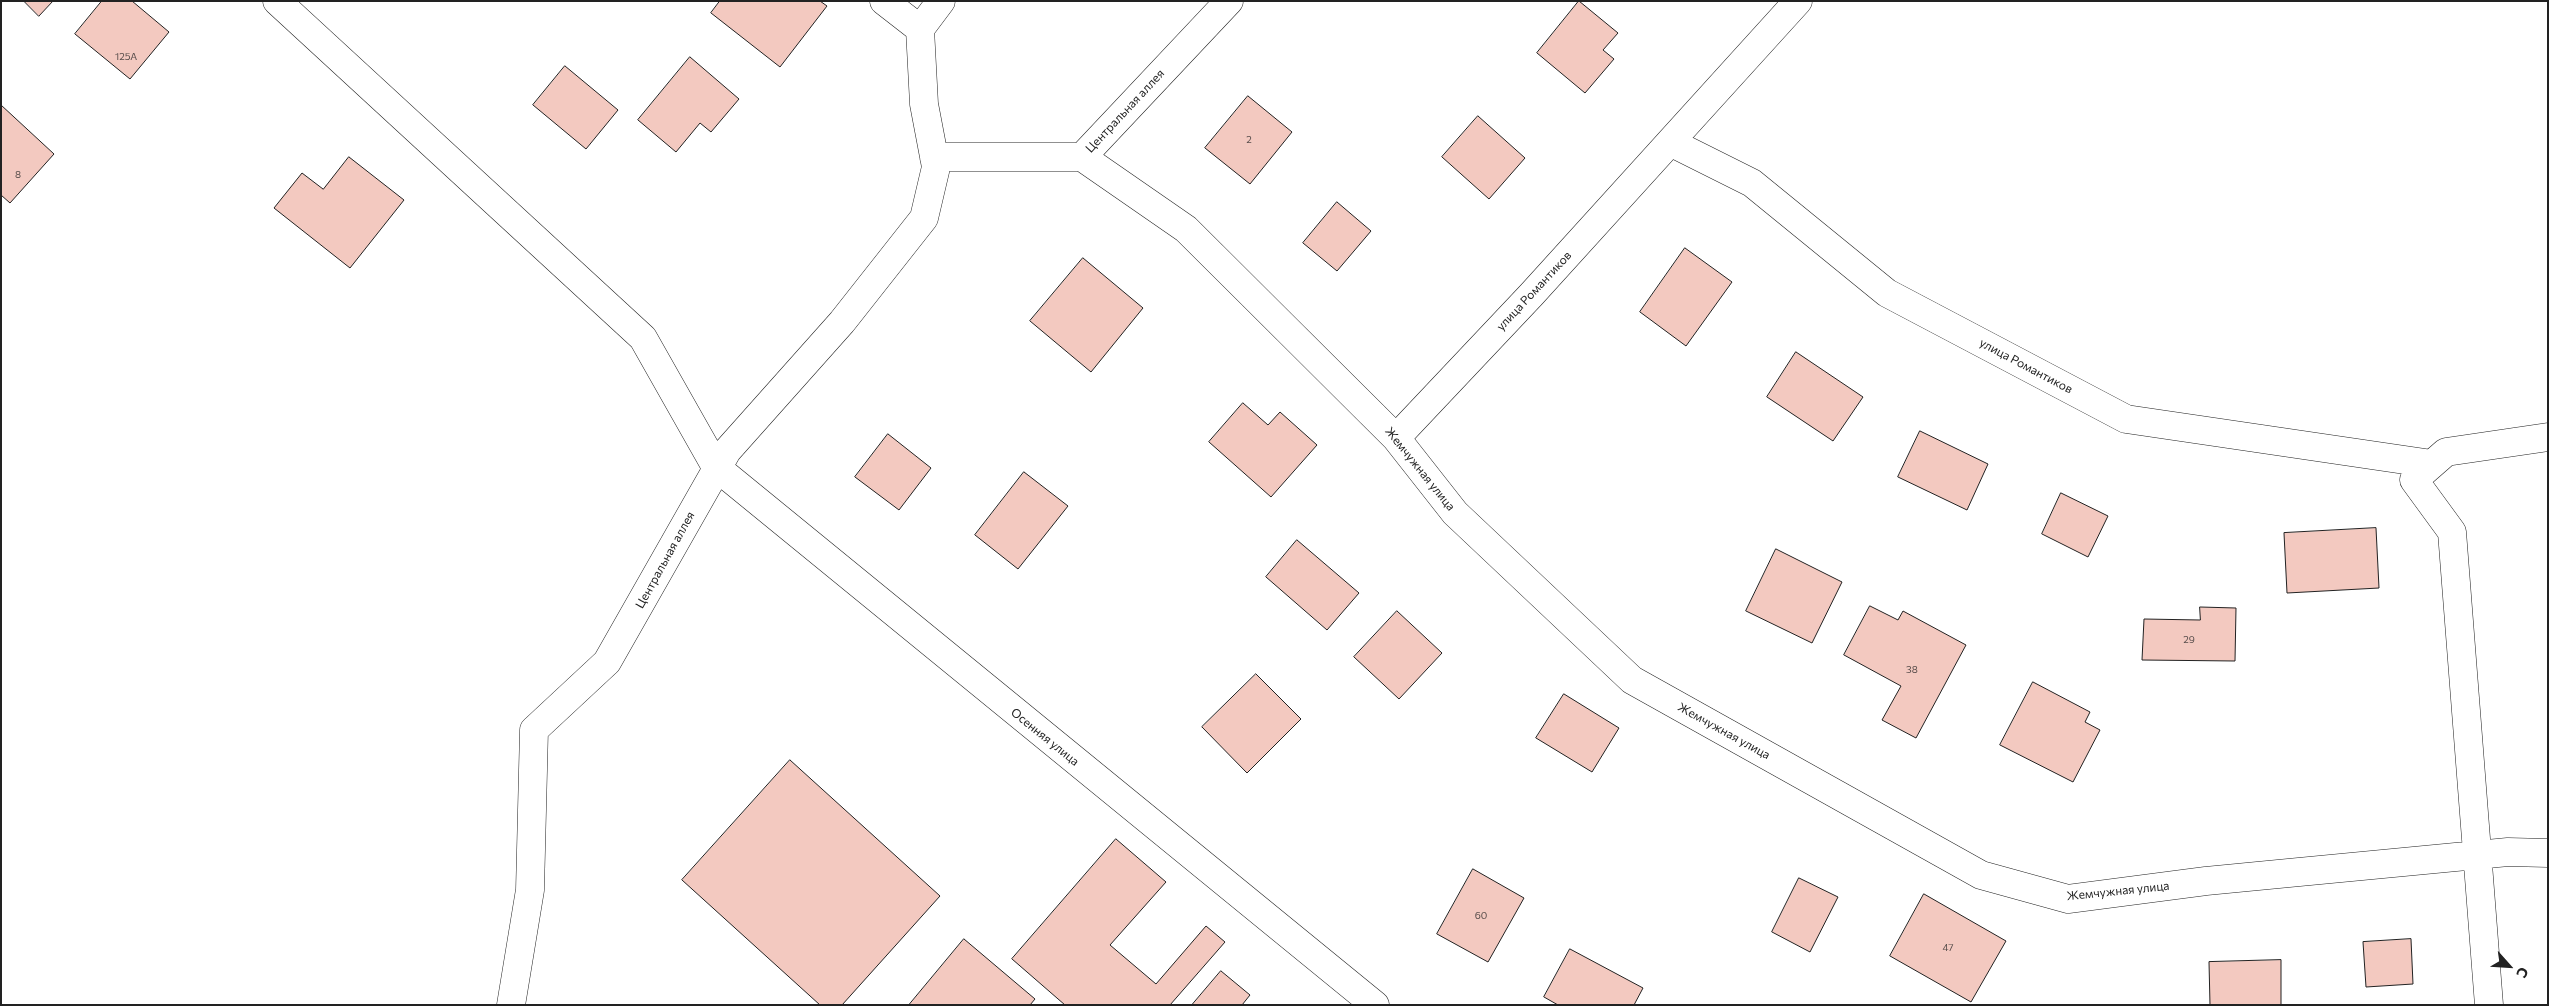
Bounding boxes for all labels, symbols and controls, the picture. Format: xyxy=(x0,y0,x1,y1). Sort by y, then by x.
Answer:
house number: 125А xyxy=(115,51,137,63)
street label: Центральная аллея xyxy=(1083,66,1167,156)
house number: 2 xyxy=(1246,134,1252,146)
house number: 8 xyxy=(15,169,21,181)
street label: улица Романтиков xyxy=(1493,248,1575,334)
street label: улица Романтиков xyxy=(1977,335,2075,397)
street label: Жемчужная улица xyxy=(1382,424,1458,514)
street label: Центральная аллея xyxy=(632,509,698,611)
house number: 29 xyxy=(2183,634,2195,646)
house number: 38 xyxy=(1906,664,1918,676)
street label: Жемчужная улица xyxy=(1675,700,1773,762)
street label: Осенняя улица xyxy=(1008,705,1082,769)
street label: Жемчужная улица xyxy=(2066,878,2170,904)
house number: 60 xyxy=(1475,910,1487,922)
north arrow xyxy=(2484,941,2534,991)
house number: 47 xyxy=(1942,942,1954,954)
text: С xyxy=(2513,965,2533,981)

